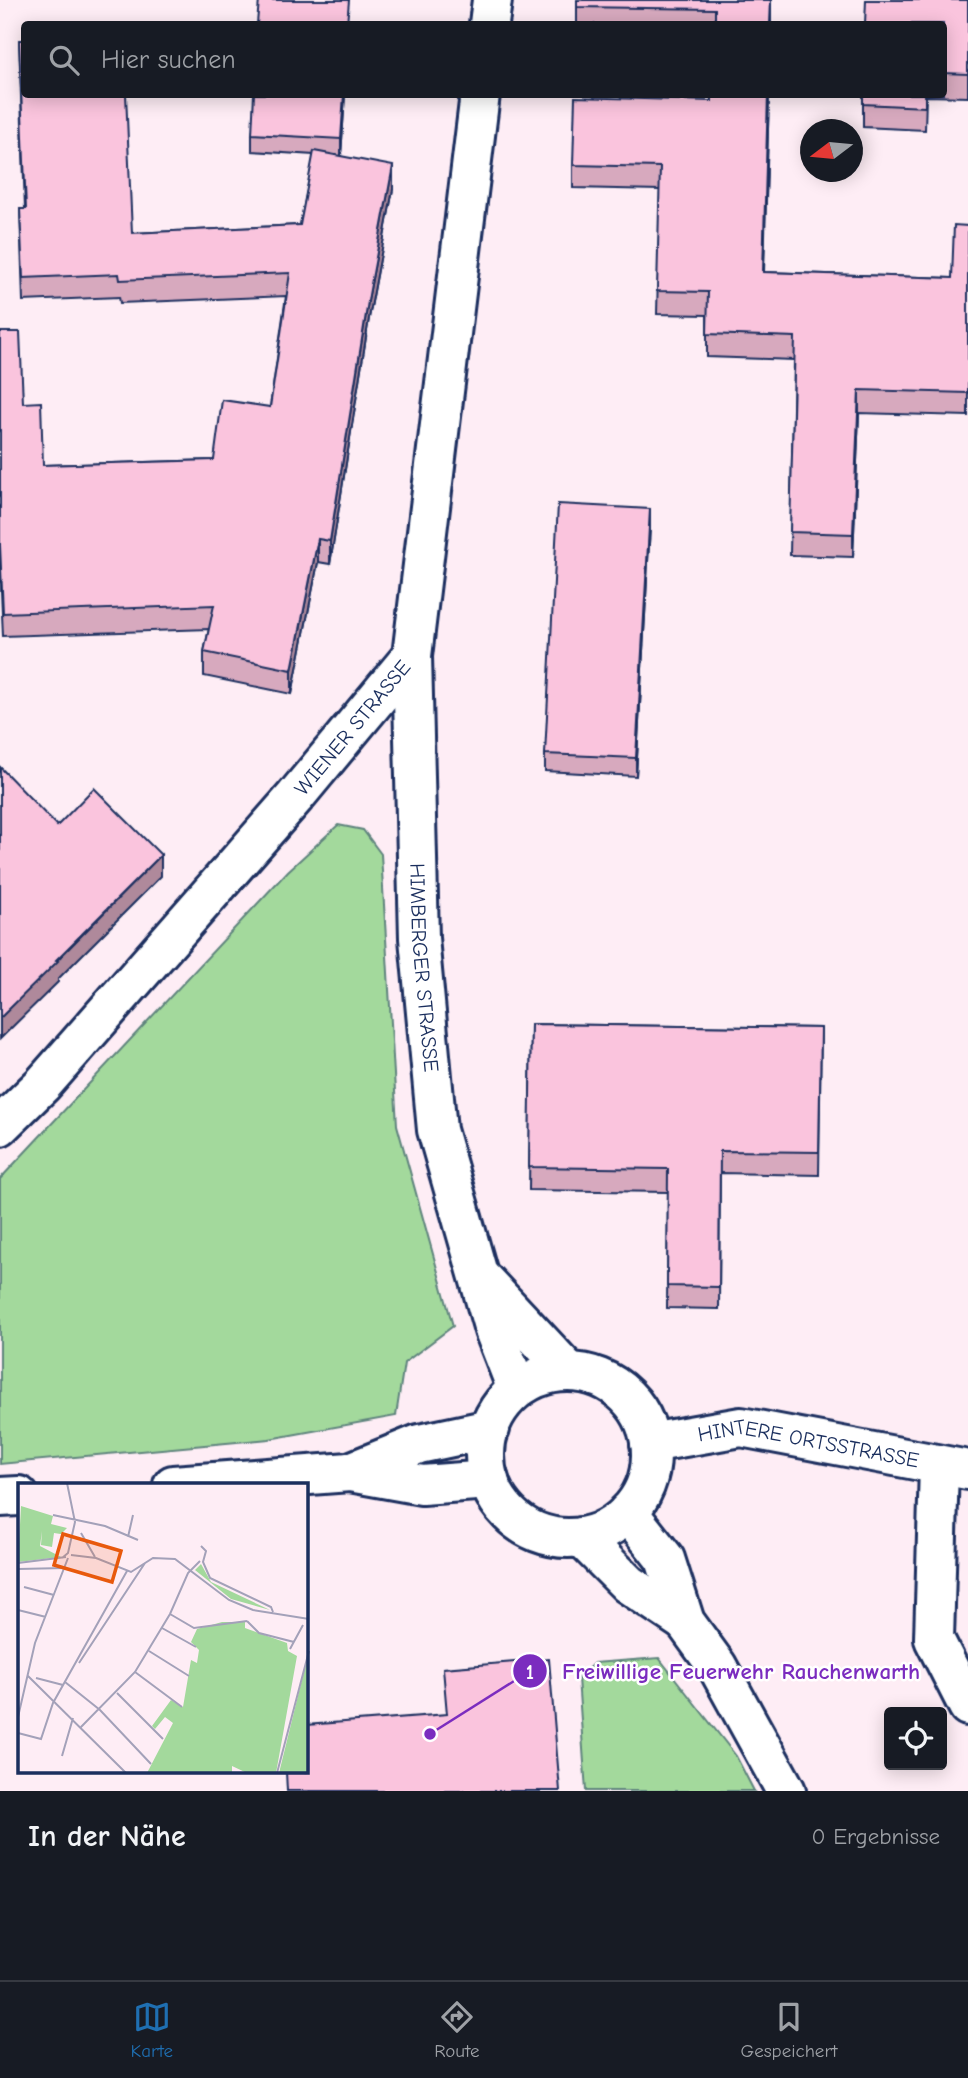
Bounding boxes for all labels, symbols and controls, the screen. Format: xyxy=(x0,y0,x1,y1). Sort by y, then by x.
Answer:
search box xyxy=(21,21,947,98)
icon: search xyxy=(45,41,83,79)
text: Hier suchen xyxy=(101,45,236,75)
north arrow xyxy=(800,119,863,182)
street label: WIENER STRASSE xyxy=(289,655,415,800)
street label: HIMBERGER STRASSE xyxy=(405,863,444,1073)
street label: HINTERE ORTSSTRASSE xyxy=(696,1414,921,1472)
inset map xyxy=(18,1483,308,1773)
callout: Freiwillige Feuerwehr Rauchenwarth xyxy=(513,1649,934,1693)
text: Freiwillige Feuerwehr Rauchenwarth xyxy=(562,1658,920,1685)
text: 1 xyxy=(526,1660,534,1684)
map controls xyxy=(884,1707,947,1770)
button: locate xyxy=(884,1707,947,1770)
text: In der Nähe xyxy=(28,1819,186,1854)
text: 0 Ergebnisse xyxy=(811,1823,940,1850)
tab: Karte xyxy=(131,1998,173,2062)
tab: Route xyxy=(434,1998,479,2062)
tab: Gespeichert xyxy=(741,1998,837,2062)

